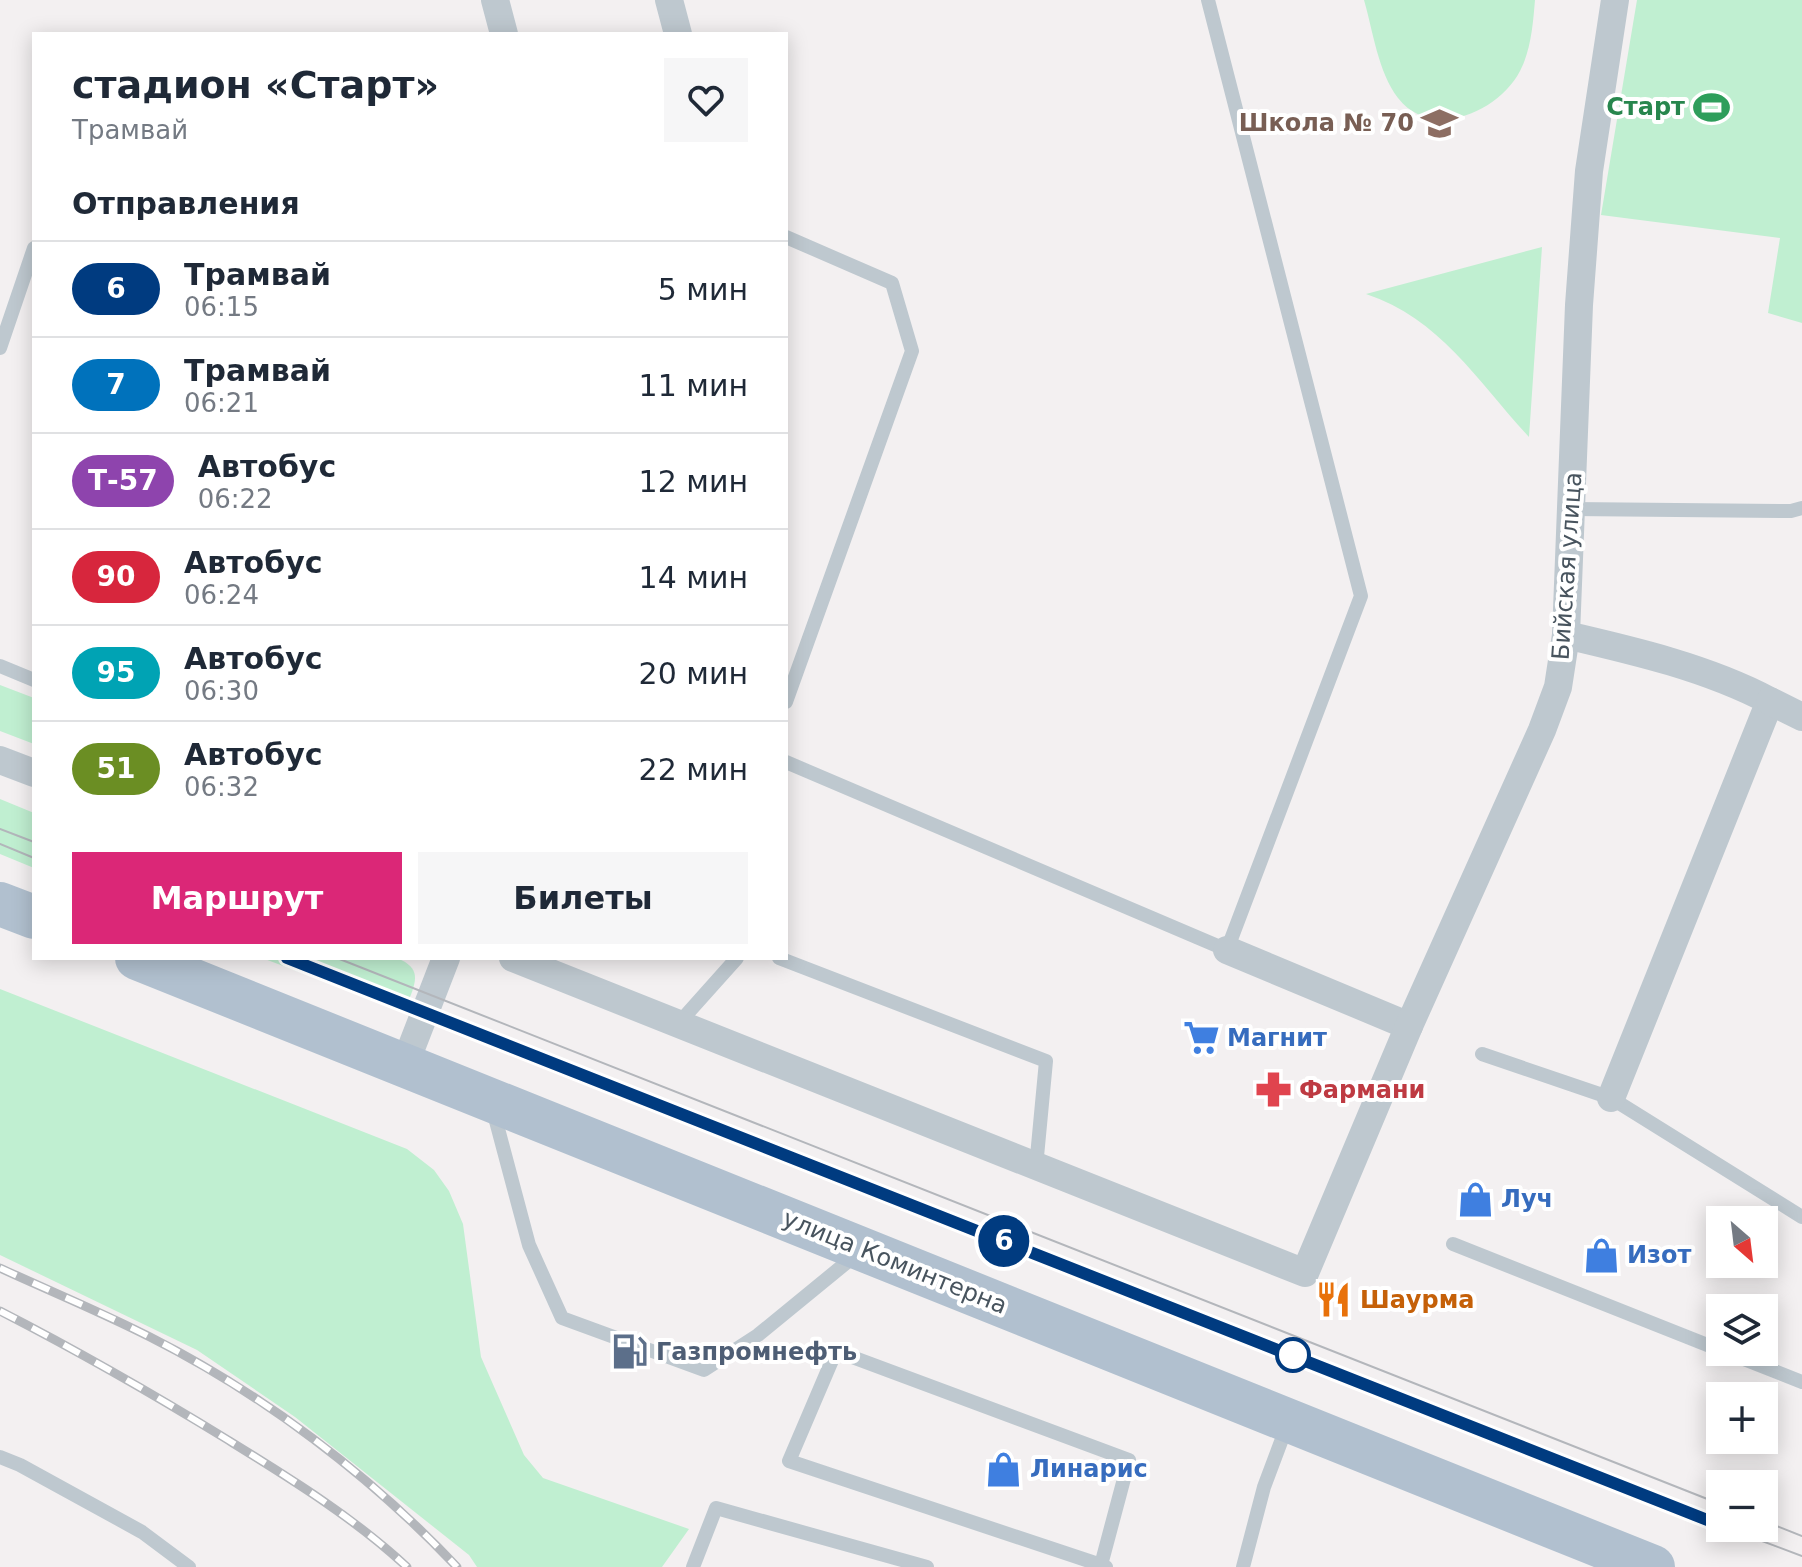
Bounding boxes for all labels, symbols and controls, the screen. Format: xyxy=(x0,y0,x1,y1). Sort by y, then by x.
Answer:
button: heart xyxy=(664,58,748,142)
text: стадион «Старт» xyxy=(72,63,439,107)
sports icon: Старт xyxy=(1692,88,1730,126)
place label: Старт xyxy=(1606,93,1685,121)
school or university icon: Школа № 70 xyxy=(1421,104,1459,142)
place label: Школа № 70 xyxy=(1239,109,1414,137)
text: Трамвай xyxy=(72,115,188,145)
text: Отправления xyxy=(72,186,300,221)
text: Трамвай xyxy=(184,257,331,292)
text: 6 xyxy=(106,272,126,305)
text: 5 мин xyxy=(658,272,748,307)
text: 06:15 xyxy=(184,292,259,322)
text: Трамвай xyxy=(184,353,331,388)
text: 7 xyxy=(106,368,126,401)
text: 11 мин xyxy=(639,368,748,403)
text: 06:21 xyxy=(184,388,259,418)
text: Автобус xyxy=(198,449,336,484)
text: Т-57 xyxy=(88,464,158,497)
text: 12 мин xyxy=(639,464,748,499)
street label: Бийская улица xyxy=(1546,471,1588,661)
text: 06:22 xyxy=(198,484,273,514)
text: Автобус xyxy=(184,545,323,580)
text: 90 xyxy=(97,560,135,593)
text: 14 мин xyxy=(639,560,748,595)
text: 06:24 xyxy=(184,580,259,610)
text: Автобус xyxy=(184,641,323,676)
text: 95 xyxy=(97,656,135,689)
text: 20 мин xyxy=(639,656,748,691)
text: 06:30 xyxy=(184,676,259,706)
text: Автобус xyxy=(184,737,323,772)
text: 51 xyxy=(97,752,135,785)
text: 22 мин xyxy=(639,752,748,787)
text: 06:32 xyxy=(184,772,259,802)
button: Маршрут xyxy=(72,852,402,944)
button: Билеты xyxy=(418,852,748,944)
supermarket icon: Магнит xyxy=(1182,1019,1220,1057)
place label: Магнит xyxy=(1227,1024,1327,1052)
pharmacy icon: Фармани xyxy=(1254,1071,1292,1109)
place label: Фармани xyxy=(1299,1076,1425,1104)
shop icon: Луч xyxy=(1456,1180,1494,1218)
place label: Луч xyxy=(1501,1185,1553,1213)
street label: улица Коминтерна xyxy=(779,1204,1011,1320)
north arrow xyxy=(1706,1206,1778,1278)
map controls xyxy=(1706,1206,1778,1542)
line badge: 6 xyxy=(978,1215,1030,1267)
text: 6 xyxy=(994,1224,1014,1257)
shop icon: Изот xyxy=(1582,1236,1620,1274)
place label: Изот xyxy=(1627,1241,1692,1269)
restaurant icon: Шаурма xyxy=(1315,1281,1353,1319)
place label: Шаурма xyxy=(1360,1286,1474,1314)
button: layers xyxy=(1706,1294,1778,1366)
fuel station icon: Газпромнефть xyxy=(611,1333,649,1371)
place label: Газпромнефть xyxy=(656,1338,857,1366)
unlabelled marker xyxy=(1276,1338,1310,1372)
button: + xyxy=(1706,1382,1778,1454)
shop icon: Линарис xyxy=(985,1450,1023,1488)
place label: Линарис xyxy=(1030,1455,1148,1483)
button: − xyxy=(1706,1470,1778,1542)

